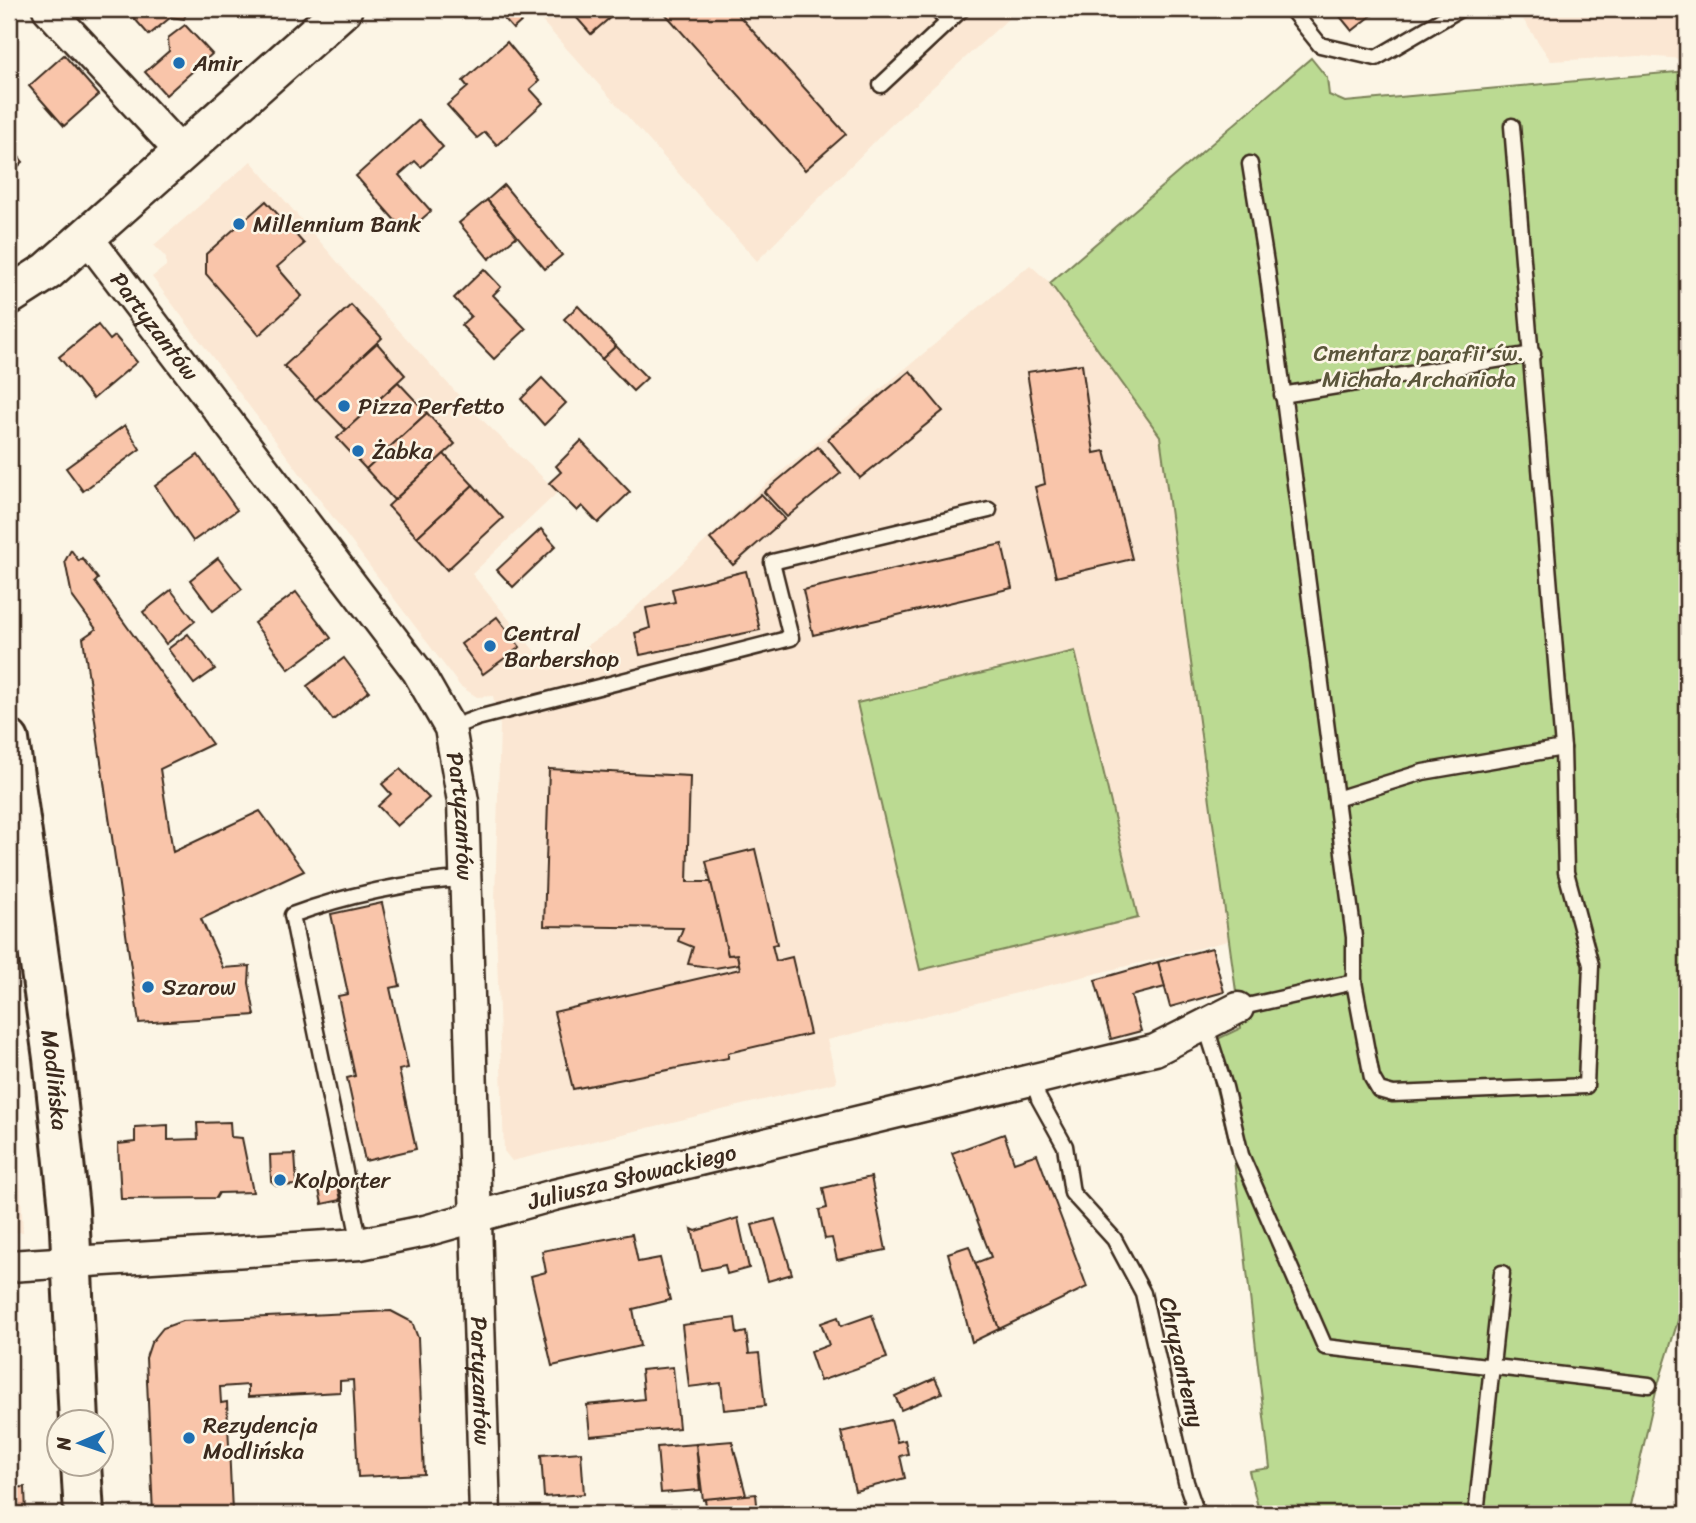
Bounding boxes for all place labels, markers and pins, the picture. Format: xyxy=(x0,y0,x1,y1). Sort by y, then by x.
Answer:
place label: Amir xyxy=(192,43,243,84)
marker: Amir xyxy=(171,55,187,71)
place label: Millennium Bank xyxy=(253,204,422,245)
marker: Millennium Bank xyxy=(231,216,247,232)
place label: Pizza Perfetto xyxy=(358,386,505,427)
marker: Pizza Perfetto xyxy=(336,398,352,414)
place label: Żabka xyxy=(372,431,433,472)
marker: Żabka xyxy=(350,443,366,459)
place label: Central Barbershop xyxy=(504,613,619,680)
marker: Central Barbershop xyxy=(482,638,498,654)
place label: Szarow xyxy=(162,967,236,1008)
marker: Szarow xyxy=(140,979,156,995)
place label: Kolporter xyxy=(294,1160,392,1201)
marker: Kolporter xyxy=(272,1172,288,1188)
place label: Rezydencja Modlińska xyxy=(203,1405,318,1472)
marker: Rezydencja Modlińska xyxy=(181,1430,197,1446)

